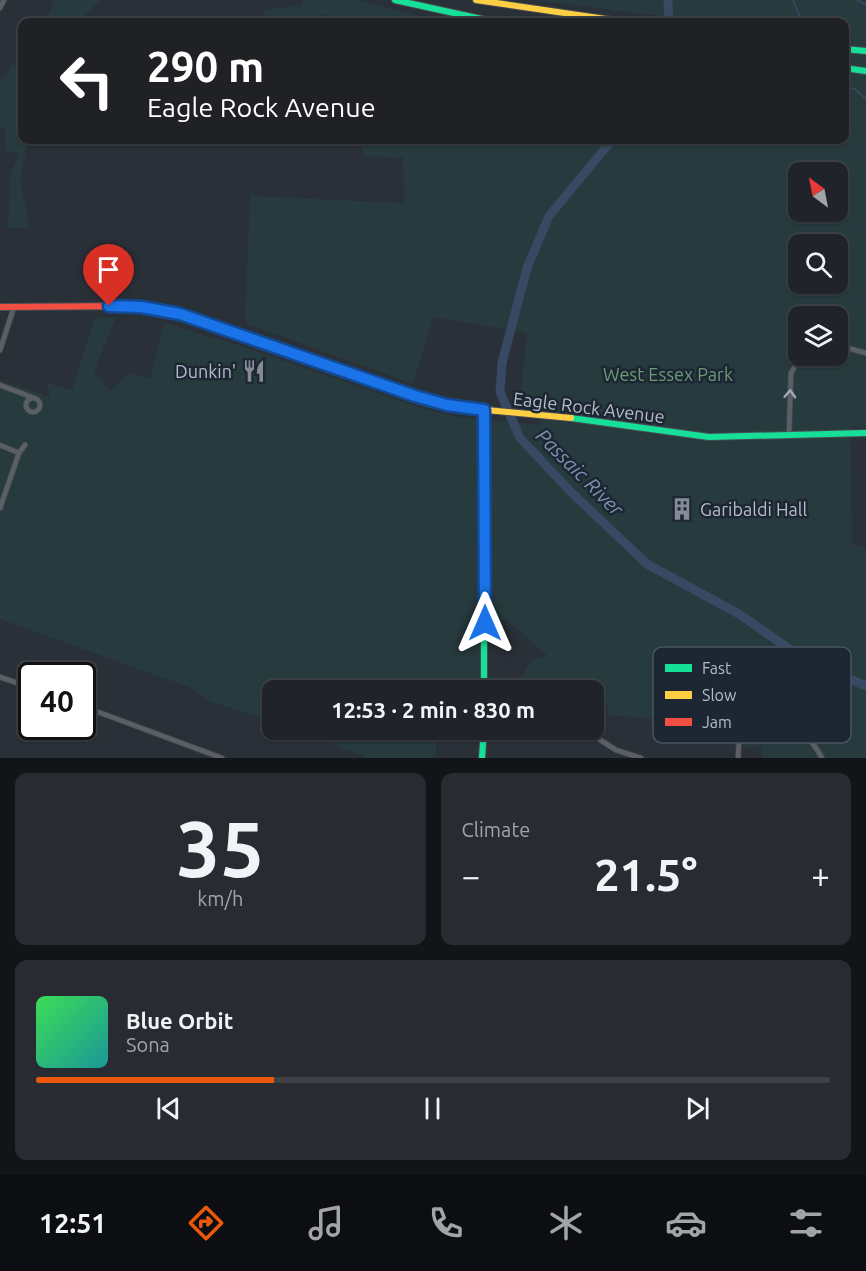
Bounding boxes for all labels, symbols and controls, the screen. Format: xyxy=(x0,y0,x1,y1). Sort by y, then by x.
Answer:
icon: left xyxy=(48,42,126,120)
text: 290 m xyxy=(147,43,264,90)
text: Eagle Rock Avenue xyxy=(147,92,376,122)
north arrow xyxy=(788,162,848,222)
map controls xyxy=(788,162,848,366)
button: search xyxy=(788,234,848,294)
pin xyxy=(83,244,134,306)
icon: arrive xyxy=(92,253,125,286)
button: layers xyxy=(788,306,848,366)
restaurant icon: Dunkin' xyxy=(241,358,267,384)
place label: Dunkin' xyxy=(175,361,236,381)
park label: West Essex Park xyxy=(603,364,733,384)
street label: Eagle Rock Avenue xyxy=(512,388,666,426)
one-way arrow xyxy=(784,389,797,398)
water label: Passaic River xyxy=(532,424,629,521)
building icon: Garibaldi Hall xyxy=(669,496,695,522)
place label: Garibaldi Hall xyxy=(700,499,807,519)
position arrow xyxy=(453,591,517,655)
legend xyxy=(653,647,851,743)
text: Fast xyxy=(702,659,732,677)
speed limit sign: 40 xyxy=(18,662,96,740)
text: Slow xyxy=(702,686,737,704)
text: 12:53 · 2 min · 830 m xyxy=(331,697,535,722)
text: Jam xyxy=(702,713,732,731)
text: 35 xyxy=(176,804,264,892)
text: Climate xyxy=(462,818,530,841)
text: 21.5° xyxy=(594,849,697,900)
text: − xyxy=(462,857,480,894)
text: + xyxy=(811,857,830,894)
text: km/h xyxy=(197,887,243,910)
text: Blue Orbit xyxy=(126,1008,233,1033)
text: Sona xyxy=(126,1033,170,1056)
icon: previous xyxy=(152,1092,185,1125)
icon: pause xyxy=(416,1092,449,1125)
icon: next xyxy=(681,1092,714,1125)
icon: directions xyxy=(185,1202,227,1244)
icon: music xyxy=(305,1202,347,1244)
icon: phone xyxy=(425,1202,467,1244)
icon: climate xyxy=(545,1202,587,1244)
icon: car xyxy=(665,1202,707,1244)
icon: filters xyxy=(785,1202,827,1244)
text: 12:51 xyxy=(39,1208,107,1238)

